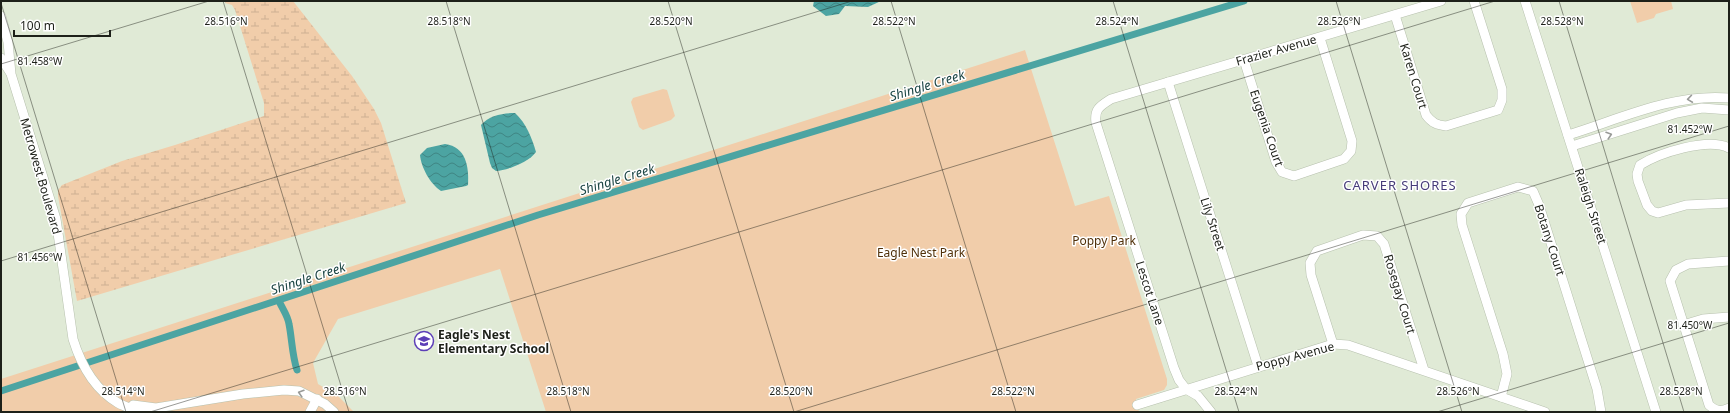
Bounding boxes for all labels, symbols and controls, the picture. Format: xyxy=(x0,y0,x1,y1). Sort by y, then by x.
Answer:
scale bar xyxy=(14,12,110,38)
text: 28.516°N xyxy=(204,14,248,28)
text: 28.518°N xyxy=(427,14,471,28)
text: 28.520°N xyxy=(649,14,693,28)
text: 28.522°N xyxy=(872,14,916,28)
text: 28.524°N xyxy=(1095,14,1139,28)
text: 28.526°N xyxy=(1317,14,1361,28)
text: 28.528°N xyxy=(1540,14,1584,28)
text: 100 m xyxy=(20,17,55,34)
street label: Frazier Avenue xyxy=(1234,30,1319,70)
street label: Karen Court xyxy=(1396,41,1432,112)
text: 81.458°W xyxy=(18,54,63,68)
water label: Shingle Creek xyxy=(887,65,967,105)
street label: Eugenia Court xyxy=(1246,87,1288,169)
one-way arrow xyxy=(1687,94,1693,103)
street label: Metrowest Boulevard xyxy=(16,116,66,236)
text: 81.452°W xyxy=(1668,122,1713,136)
one-way arrow xyxy=(1605,131,1612,139)
water label: Shingle Creek xyxy=(577,159,657,199)
street label: Raleigh Street xyxy=(1571,166,1611,247)
district label: CARVER SHORES xyxy=(1343,176,1457,194)
street label: Lily Street xyxy=(1196,195,1230,254)
street label: Botany Court xyxy=(1530,202,1570,279)
park label: Poppy Park xyxy=(1072,232,1136,249)
park label: Eagle Nest Park xyxy=(877,244,966,261)
text: 81.456°W xyxy=(18,250,63,264)
street label: Rosegay Court xyxy=(1380,252,1420,336)
water label: Shingle Creek xyxy=(268,257,348,299)
street label: Lescot Lane xyxy=(1132,259,1168,327)
text: 81.450°W xyxy=(1668,318,1713,332)
place label: Eagle's Nest Elementary School xyxy=(438,326,549,357)
school or university icon: Eagle's Nest Elementary School xyxy=(413,330,435,352)
street label: Poppy Avenue xyxy=(1254,337,1336,375)
text: 28.514°N xyxy=(101,384,145,398)
text: 28.516°N xyxy=(323,384,367,398)
text: 28.518°N xyxy=(546,384,590,398)
text: 28.520°N xyxy=(769,384,813,398)
text: 28.522°N xyxy=(991,384,1035,398)
text: 28.524°N xyxy=(1214,384,1258,398)
text: 28.526°N xyxy=(1436,384,1480,398)
text: 28.528°N xyxy=(1659,384,1703,398)
one-way arrow xyxy=(297,389,304,398)

